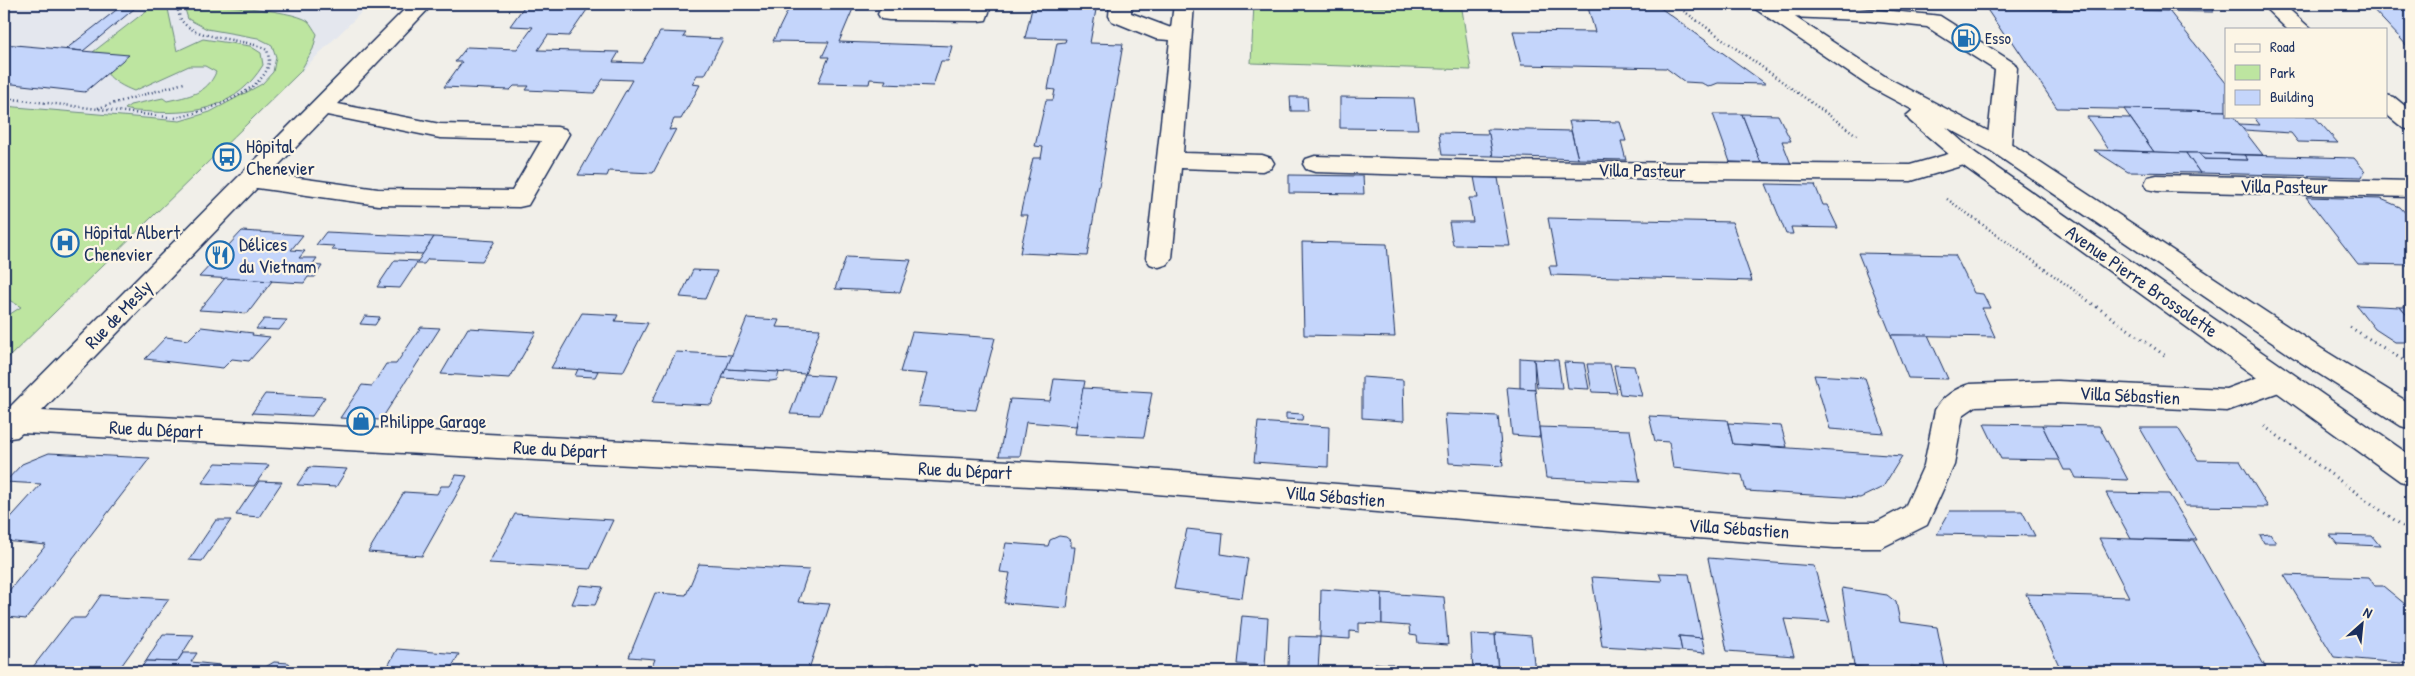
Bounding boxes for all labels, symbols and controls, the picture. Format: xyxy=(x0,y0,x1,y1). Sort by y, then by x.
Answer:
fuel station icon: Esso xyxy=(1951,23,1981,53)
place label: Esso xyxy=(1985,27,2011,49)
legend xyxy=(2225,28,2388,118)
text: Road xyxy=(2270,36,2295,57)
text: Park xyxy=(2270,62,2295,83)
text: Building xyxy=(2270,86,2314,107)
place label: Hôpital Chenevier xyxy=(246,133,316,181)
bus stop icon: Hôpital Chenevier xyxy=(212,142,242,172)
street label: Villa Pasteur xyxy=(1598,156,1687,184)
street label: Villa Pasteur xyxy=(2240,172,2329,200)
place label: Hôpital Albert Chenevier xyxy=(84,219,180,267)
street label: Avenue Pierre Brossolette xyxy=(2061,219,2224,344)
hospital icon: Hôpital Albert Chenevier xyxy=(50,228,80,258)
place label: Délices du Vietnam xyxy=(239,231,316,279)
restaurant icon: Délices du Vietnam xyxy=(205,240,235,270)
street label: Rue de Mesly xyxy=(79,274,157,354)
street label: Villa Sébastien xyxy=(2079,379,2181,411)
shop icon: Philippe Garage xyxy=(346,406,376,436)
place label: Philippe Garage xyxy=(380,408,487,434)
street label: Rue du Départ xyxy=(109,414,204,444)
street label: Rue du Départ xyxy=(513,434,608,464)
street label: Rue du Départ xyxy=(918,455,1013,485)
street label: Villa Sébastien xyxy=(1284,479,1386,513)
street label: Villa Sébastien xyxy=(1688,512,1790,544)
north arrow xyxy=(2338,598,2388,648)
text: N xyxy=(2360,602,2376,622)

